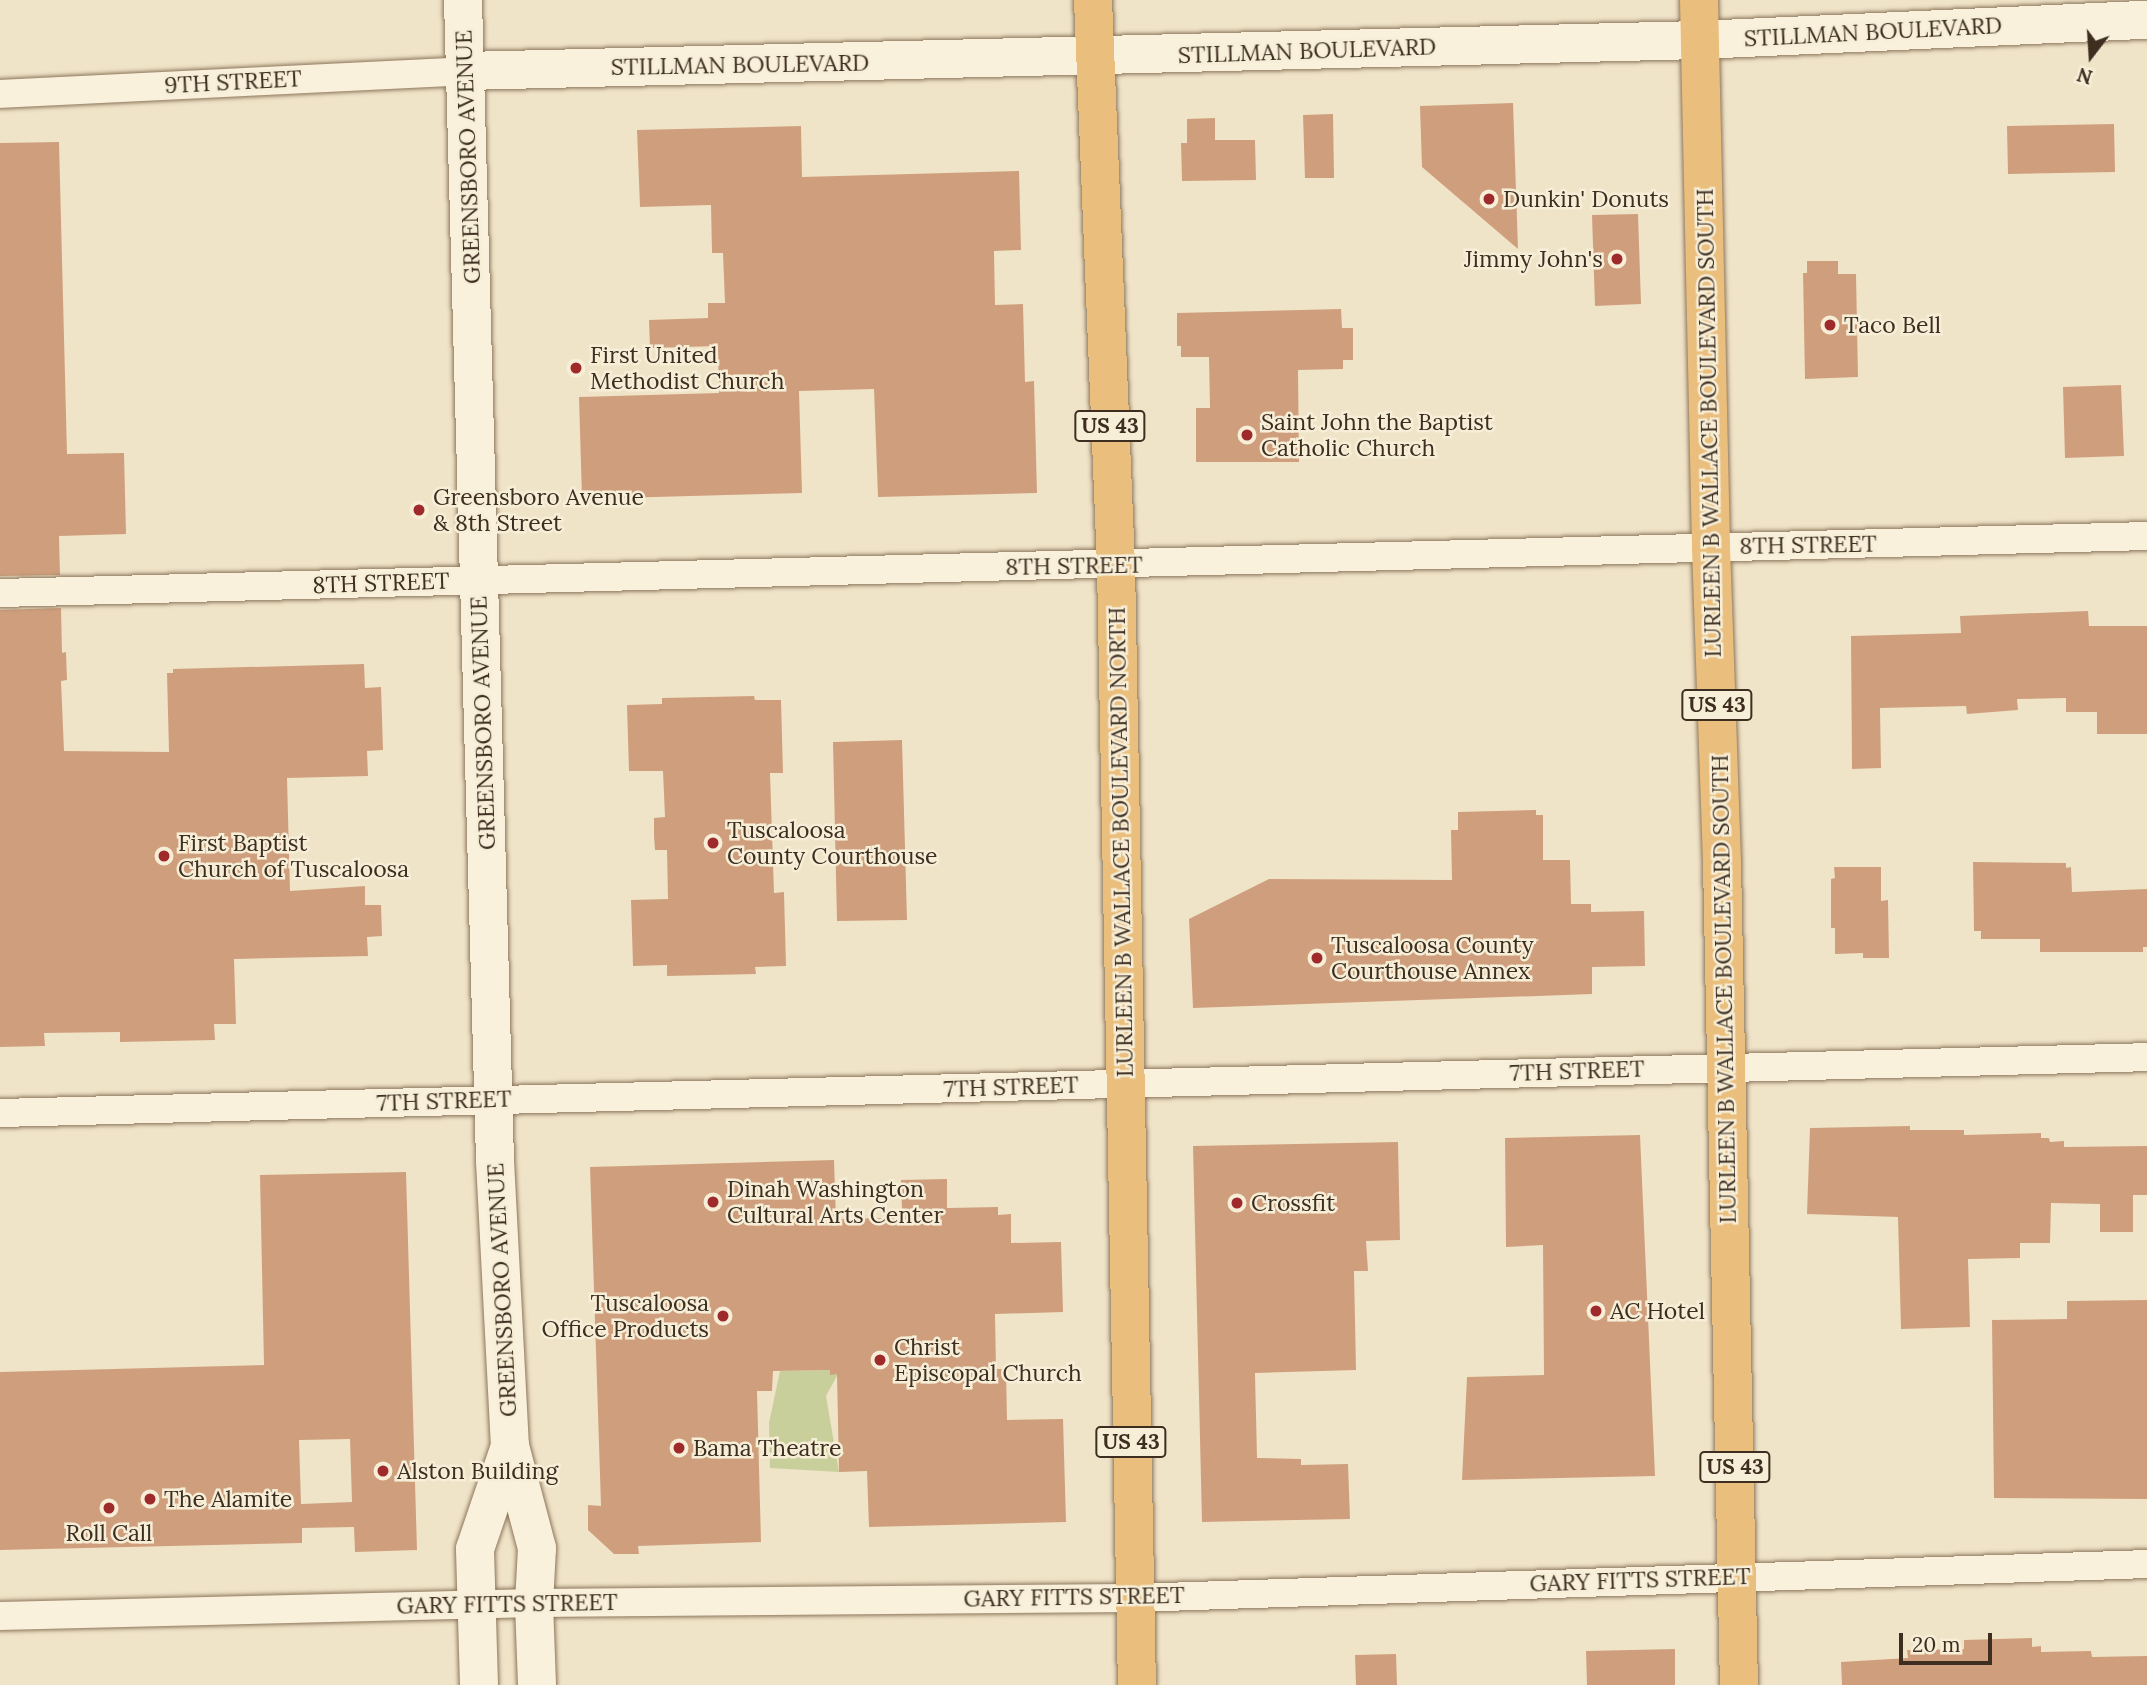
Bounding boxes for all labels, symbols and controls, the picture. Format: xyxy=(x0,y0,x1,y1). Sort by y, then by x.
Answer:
street label: STILLMAN BOULEVARD xyxy=(1743,11,2003,53)
north arrow xyxy=(2056,21,2126,91)
street label: GREENSBORO AVENUE xyxy=(450,29,486,285)
street label: STILLMAN BOULEVARD xyxy=(1177,33,1437,69)
street label: STILLMAN BOULEVARD xyxy=(611,49,869,81)
text: N xyxy=(2074,62,2095,90)
street label: 9TH STREET xyxy=(164,65,302,99)
place label: Dunkin' Donuts xyxy=(1503,185,1669,213)
street label: LURLEEN B WALLACE BOULEVARD SOUTH xyxy=(1691,188,1727,658)
marker: Dunkin' Donuts xyxy=(1481,191,1497,207)
place label: Jimmy John's xyxy=(1464,245,1603,273)
marker: Jimmy John's xyxy=(1609,251,1625,267)
place label: Taco Bell xyxy=(1844,311,1941,339)
marker: Taco Bell xyxy=(1822,317,1838,333)
place label: First United Methodist Church xyxy=(590,341,785,395)
marker: First United Methodist Church xyxy=(568,360,584,376)
road number: US 43 xyxy=(1073,408,1147,444)
place label: Saint John the Baptist Catholic Church xyxy=(1261,408,1493,462)
marker: Saint John the Baptist Catholic Church xyxy=(1239,427,1255,443)
place label: Greensboro Avenue & 8th Street xyxy=(433,483,644,537)
marker: Greensboro Avenue & 8th Street xyxy=(411,502,427,518)
street label: 8TH STREET xyxy=(1739,530,1877,560)
street label: 8TH STREET xyxy=(1005,551,1143,581)
street label: 8TH STREET xyxy=(312,567,450,599)
street label: GREENSBORO AVENUE xyxy=(465,595,501,851)
street label: LURLEEN B WALLACE BOULEVARD NORTH xyxy=(1103,607,1139,1077)
road number: US 43 xyxy=(1680,688,1754,722)
street label: LURLEEN B WALLACE BOULEVARD SOUTH xyxy=(1706,754,1742,1224)
place label: Tuscaloosa County Courthouse xyxy=(727,816,938,870)
place label: First Baptist Church of Tuscaloosa xyxy=(178,829,409,883)
marker: Tuscaloosa County Courthouse xyxy=(705,835,721,851)
marker: First Baptist Church of Tuscaloosa xyxy=(156,848,172,864)
place label: Tuscaloosa County Courthouse Annex xyxy=(1331,931,1534,985)
marker: Tuscaloosa County Courthouse Annex xyxy=(1309,950,1325,966)
street label: 7TH STREET xyxy=(1509,1055,1645,1087)
street label: 7TH STREET xyxy=(943,1071,1079,1103)
street label: 7TH STREET xyxy=(376,1085,512,1117)
street label: GREENSBORO AVENUE xyxy=(482,1162,522,1418)
place label: Dinah Washington Cultural Arts Center xyxy=(727,1175,943,1229)
place label: Crossfit xyxy=(1251,1189,1335,1217)
marker: Dinah Washington Cultural Arts Center xyxy=(705,1194,721,1210)
marker: Crossfit xyxy=(1229,1195,1245,1211)
place label: Tuscaloosa Office Products xyxy=(541,1289,709,1343)
place label: AC Hotel xyxy=(1610,1297,1705,1325)
marker: AC Hotel xyxy=(1588,1303,1604,1319)
marker: Tuscaloosa Office Products xyxy=(715,1308,731,1324)
place label: Christ Episcopal Church xyxy=(894,1333,1082,1387)
marker: Christ Episcopal Church xyxy=(872,1352,888,1368)
road number: US 43 xyxy=(1094,1424,1168,1460)
place label: Bama Theatre xyxy=(693,1434,841,1462)
marker: Bama Theatre xyxy=(671,1440,687,1456)
road number: US 43 xyxy=(1698,1450,1772,1484)
place label: Alston Building xyxy=(397,1457,558,1485)
marker: Alston Building xyxy=(375,1463,391,1479)
place label: The Alamite xyxy=(164,1485,292,1513)
marker: The Alamite xyxy=(142,1491,158,1507)
marker: Roll Call xyxy=(101,1500,117,1516)
place label: Roll Call xyxy=(66,1519,152,1547)
street label: GARY FITTS STREET xyxy=(1529,1562,1751,1598)
street label: GARY FITTS STREET xyxy=(963,1581,1185,1613)
street label: GARY FITTS STREET xyxy=(396,1588,618,1620)
scale bar xyxy=(1902,1618,1995,1662)
text: 20 m xyxy=(1912,1631,1961,1658)

